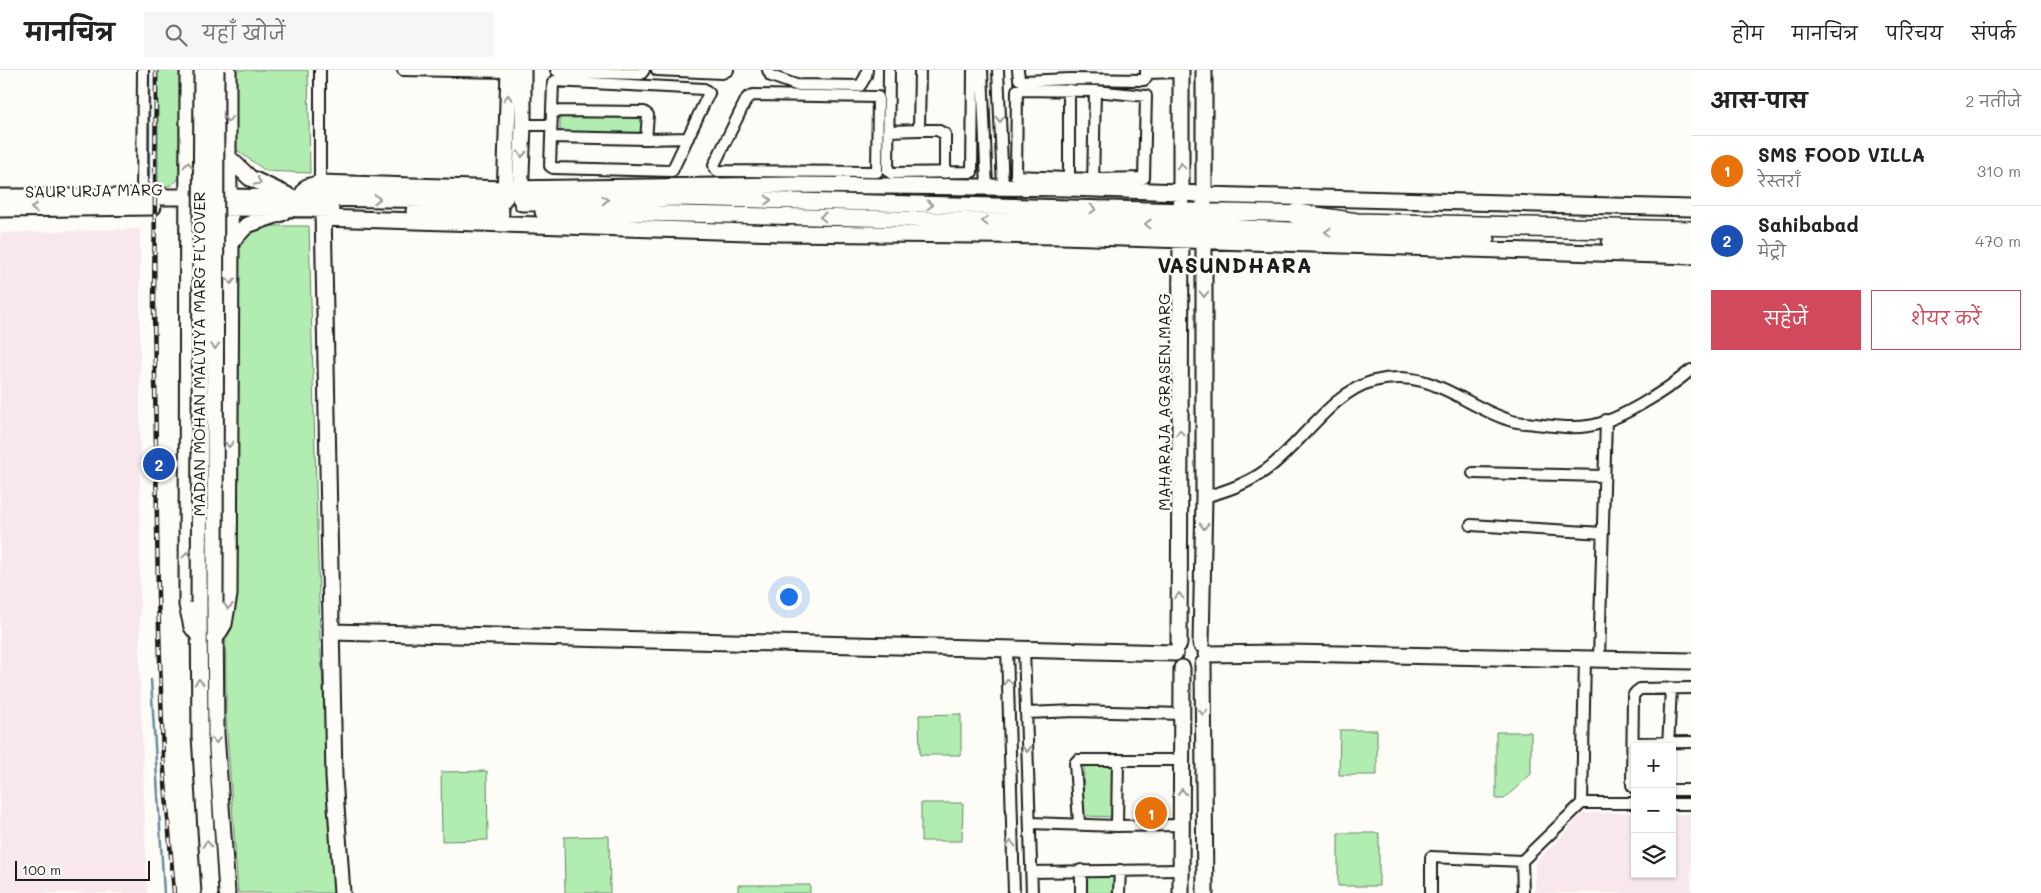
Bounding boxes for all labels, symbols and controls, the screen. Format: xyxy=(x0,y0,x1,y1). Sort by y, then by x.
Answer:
search box xyxy=(144,12,494,57)
text: मानचित्र xyxy=(25,16,114,47)
text: यहाँ खोजें xyxy=(202,20,285,45)
icon: search xyxy=(162,21,190,49)
text: होम xyxy=(1732,21,1764,45)
text: मानचित्र xyxy=(1792,21,1858,45)
text: परिचय xyxy=(1886,21,1943,45)
text: संपर्क xyxy=(1971,21,2016,45)
text: आस-पास xyxy=(1711,86,1807,113)
text: 2 नतीजे xyxy=(1965,90,2021,111)
one-way arrow xyxy=(503,94,513,102)
one-way arrow xyxy=(223,115,233,123)
one-way arrow xyxy=(995,115,1005,123)
text: SMS FOOD VILLA xyxy=(1758,142,1925,167)
one-way arrow xyxy=(516,150,527,158)
text: 1 xyxy=(1723,160,1731,181)
text: 310 m xyxy=(1977,160,2021,181)
one-way arrow xyxy=(183,161,193,168)
one-way arrow xyxy=(1176,161,1186,169)
text: रेस्तराँ xyxy=(1758,170,1801,191)
one-way arrow xyxy=(252,176,261,186)
street label: SAUR URJA MARG xyxy=(25,178,163,202)
street label: MADAN MOHAN MALVIYA MARG FLYOVER xyxy=(188,191,209,517)
one-way arrow xyxy=(373,194,381,204)
one-way arrow xyxy=(602,195,610,206)
one-way arrow xyxy=(764,195,772,206)
one-way arrow xyxy=(926,199,934,210)
one-way arrow xyxy=(30,203,38,213)
one-way arrow xyxy=(1089,204,1097,214)
one-way arrow xyxy=(819,212,826,222)
text: Sahibabad xyxy=(1758,212,1859,237)
one-way arrow xyxy=(981,215,989,226)
one-way arrow xyxy=(1143,219,1151,229)
one-way arrow xyxy=(1323,226,1331,237)
text: 2 xyxy=(1723,230,1731,251)
text: 470 m xyxy=(1975,230,2021,251)
text: मेट्रो xyxy=(1758,240,1786,261)
district label: VASUNDHARA xyxy=(1157,251,1313,278)
one-way arrow xyxy=(226,278,236,285)
one-way arrow xyxy=(1199,290,1209,298)
button: सहेजें xyxy=(1711,290,1861,350)
button: शेयर करें xyxy=(1871,290,2021,350)
street label: MAHARAJA AGRASEN MARG xyxy=(1153,293,1174,511)
one-way arrow xyxy=(210,342,220,350)
one-way arrow xyxy=(1175,429,1185,436)
one-way arrow xyxy=(224,440,234,448)
pin: 2 xyxy=(143,445,175,483)
one-way arrow xyxy=(1199,522,1209,530)
one-way arrow xyxy=(182,551,192,558)
your location xyxy=(776,584,802,610)
one-way arrow xyxy=(1174,591,1184,599)
one-way arrow xyxy=(223,602,234,610)
one-way arrow xyxy=(194,678,204,686)
one-way arrow xyxy=(1003,678,1014,686)
one-way arrow xyxy=(1198,709,1208,717)
one-way arrow xyxy=(211,736,222,744)
map controls xyxy=(1631,743,1676,878)
button: + xyxy=(1631,743,1676,788)
one-way arrow xyxy=(1022,746,1032,753)
one-way arrow xyxy=(1176,788,1187,796)
button: − xyxy=(1631,788,1676,833)
pin: 1 xyxy=(1135,794,1167,832)
button: layers xyxy=(1631,833,1676,878)
one-way arrow xyxy=(202,840,213,848)
one-way arrow xyxy=(1006,840,1016,848)
scale bar xyxy=(15,858,150,881)
text: 100 m xyxy=(22,860,61,879)

